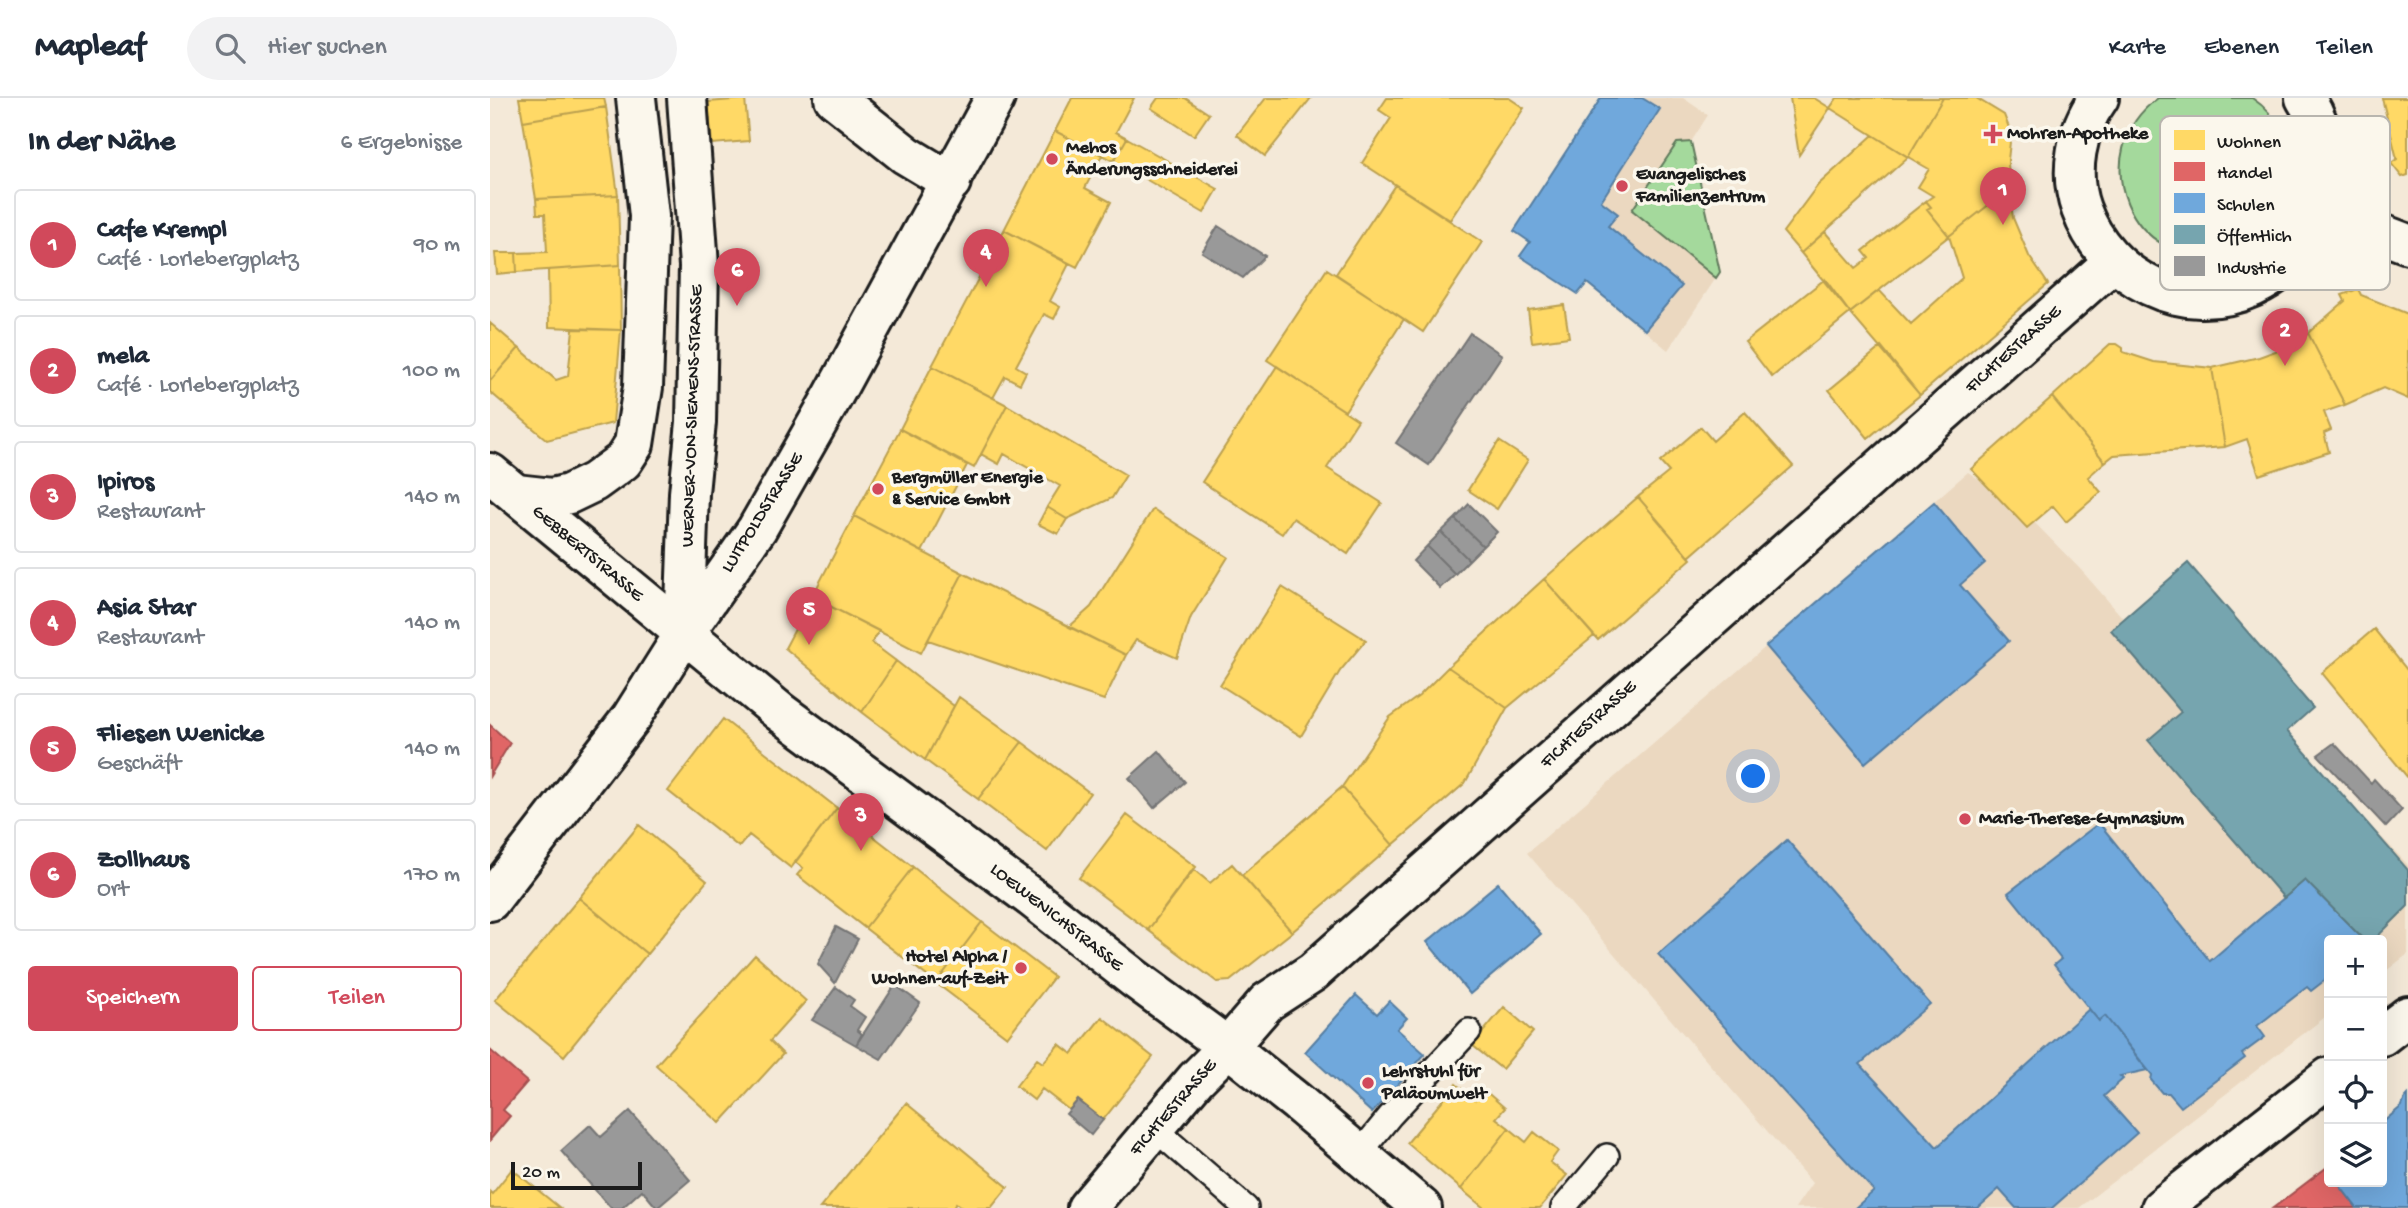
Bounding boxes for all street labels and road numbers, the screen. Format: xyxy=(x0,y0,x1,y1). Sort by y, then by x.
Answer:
street label: WERNER-VON-SIEMENS-STRASSE xyxy=(677,283,709,548)
street label: FICHTESTRASSE xyxy=(1960,300,2068,400)
street label: LUITPOLDSTRASSE xyxy=(717,447,810,578)
street label: GEBBERTSTRASSE xyxy=(526,500,649,608)
street label: FICHTESTRASSE xyxy=(1535,675,1643,775)
street label: LOEWENICHSTRASSE xyxy=(985,859,1128,978)
street label: FICHTESTRASSE xyxy=(1125,1054,1223,1162)

